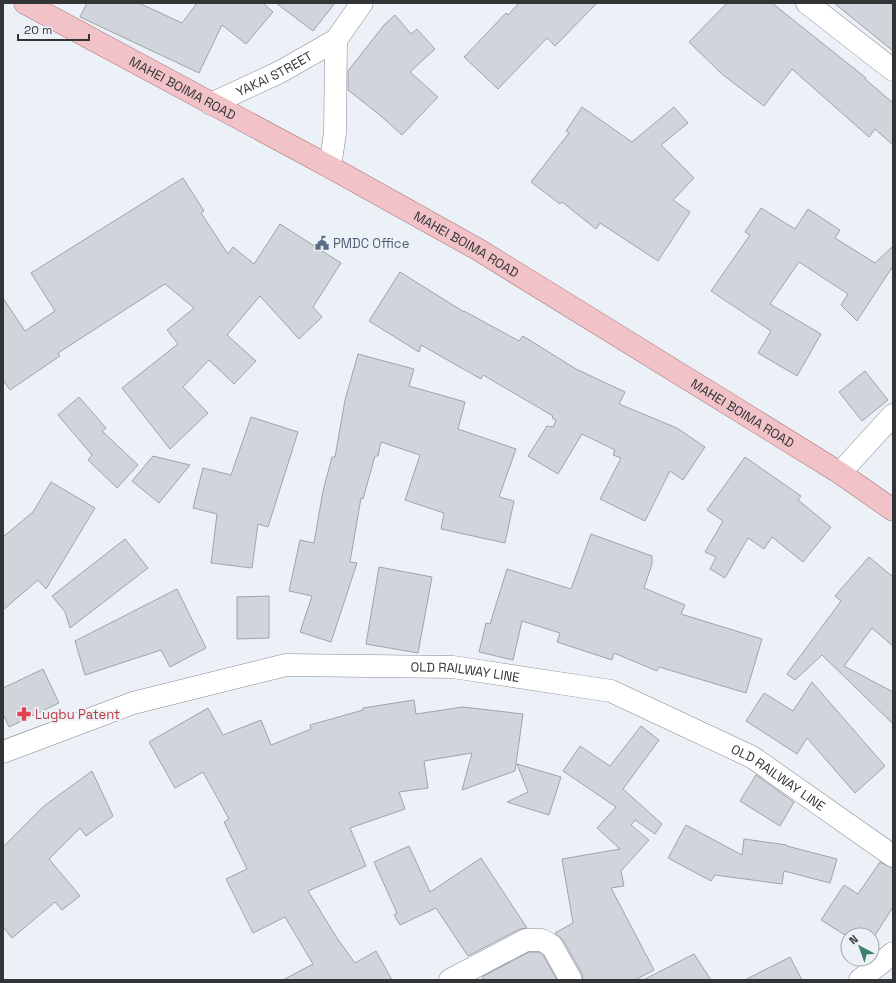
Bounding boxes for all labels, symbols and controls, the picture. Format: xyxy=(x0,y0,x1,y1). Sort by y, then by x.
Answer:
scale bar xyxy=(18,16,89,42)
text: 20 m xyxy=(24,22,52,38)
street label: YAKAI STREET xyxy=(233,47,316,100)
street label: MAHEI BOIMA ROAD xyxy=(126,52,239,123)
street label: MAHEI BOIMA ROAD xyxy=(411,207,522,281)
public building icon: PMDC Office xyxy=(314,235,330,251)
place label: PMDC Office xyxy=(333,235,409,252)
street label: MAHEI BOIMA ROAD xyxy=(688,375,798,451)
street label: OLD RAILWAY LINE xyxy=(411,658,521,685)
pharmacy icon: Lugbu Patent xyxy=(16,706,32,722)
place label: Lugbu Patent xyxy=(35,706,120,723)
street label: OLD RAILWAY LINE xyxy=(729,740,829,814)
north arrow xyxy=(840,927,880,967)
text: N xyxy=(846,932,861,947)

